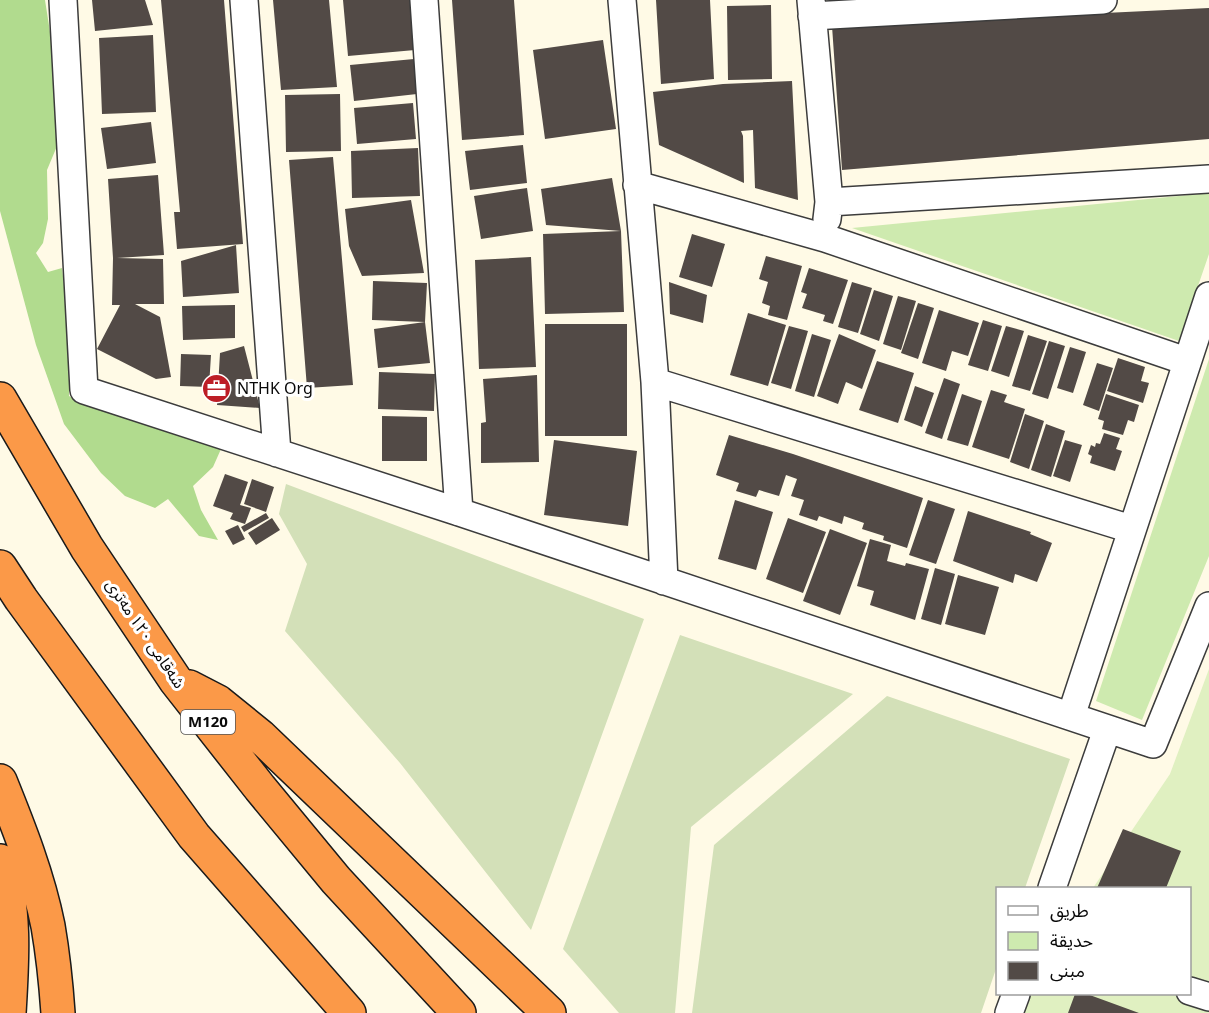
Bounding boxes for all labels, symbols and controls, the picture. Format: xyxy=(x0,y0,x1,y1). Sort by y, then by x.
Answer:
place label: NTHK Org xyxy=(237,372,313,406)
office icon: NTHK Org xyxy=(200,373,232,405)
street label: شەقامی ١٢٠ مەتری xyxy=(95,572,195,696)
road number: M120 xyxy=(181,710,235,734)
legend xyxy=(996,887,1191,995)
text: طريق xyxy=(1050,892,1089,930)
text: حديقة xyxy=(1050,922,1093,960)
text: مبنى xyxy=(1050,952,1085,990)

